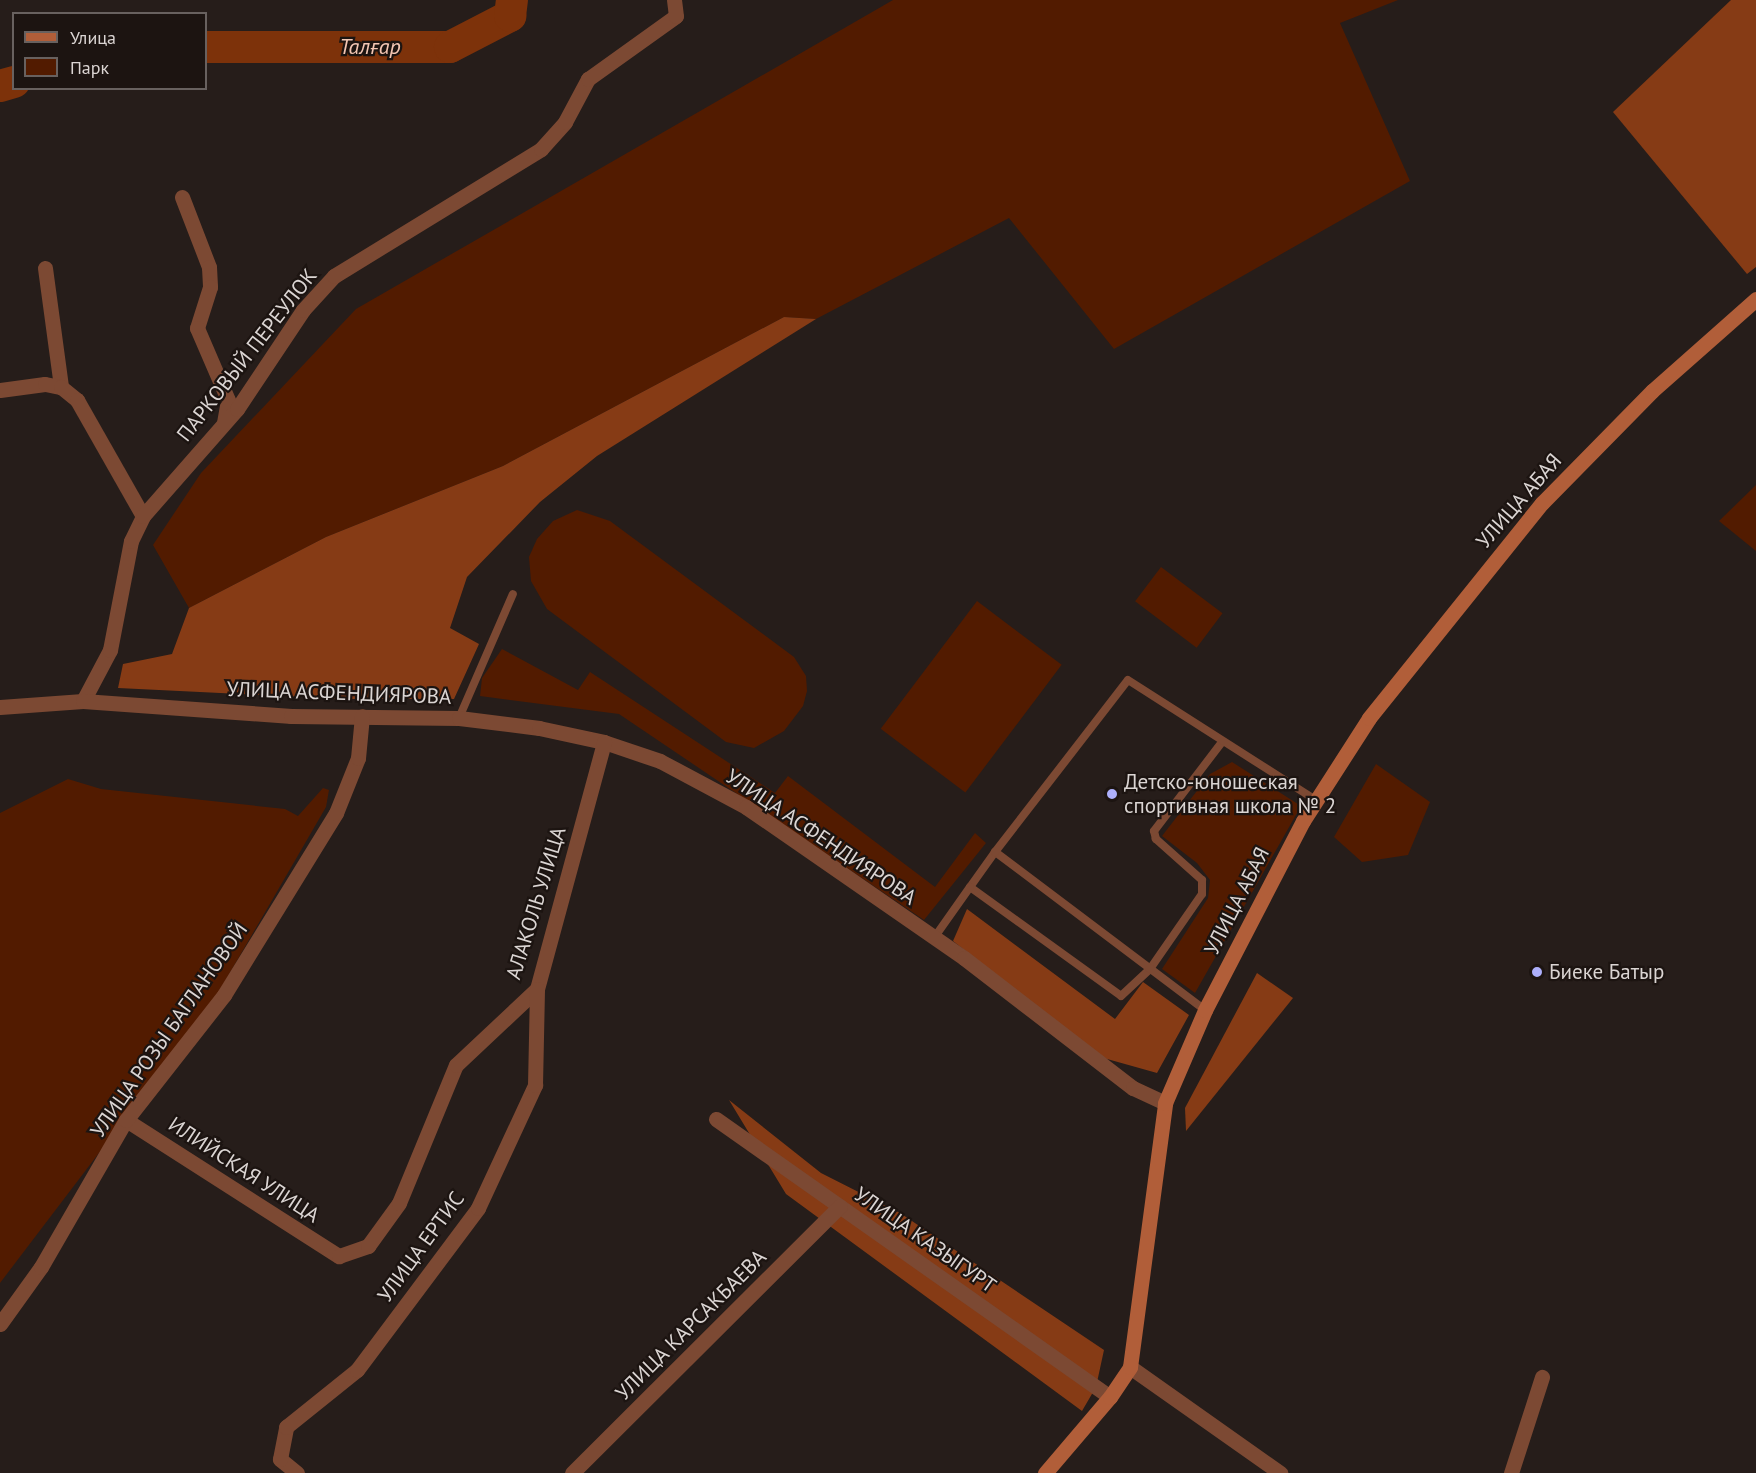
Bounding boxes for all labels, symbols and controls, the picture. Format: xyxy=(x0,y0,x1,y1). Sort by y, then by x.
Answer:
legend xyxy=(12,12,207,90)
text: Улица xyxy=(70,26,116,49)
water label: Талғар xyxy=(339,34,401,60)
text: Парк xyxy=(70,56,109,79)
street label: ПАРКОВЫЙ ПЕРЕУЛОК xyxy=(172,264,322,446)
street label: УЛИЦА АБАЯ xyxy=(1471,448,1567,554)
street label: УЛИЦА АСФЕНДИЯРОВА xyxy=(226,676,452,710)
street label: УЛИЦА АСФЕНДИЯРОВА xyxy=(720,763,922,911)
place label: Детско-юношеская спортивная школа № 2 xyxy=(1124,769,1336,819)
marker: Детско-юношеская спортивная школа № 2 xyxy=(1105,787,1119,801)
street label: АЛАКОЛЬ УЛИЦА xyxy=(501,823,571,983)
street label: УЛИЦА АБАЯ xyxy=(1199,842,1275,960)
street label: УЛИЦА РОЗЫ БАГЛАНОВОЙ xyxy=(85,917,253,1143)
place label: Биеке Батыр xyxy=(1549,959,1664,985)
marker: Биеке Батыр xyxy=(1530,965,1544,979)
street label: ИЛИЙСКАЯ УЛИЦА xyxy=(163,1112,325,1228)
street label: УЛИЦА КАЗЫГУРТ xyxy=(849,1182,1001,1298)
street label: УЛИЦА ЕРТИС xyxy=(372,1186,470,1308)
street label: УЛИЦА КАРСАКБАЕВА xyxy=(610,1244,772,1406)

